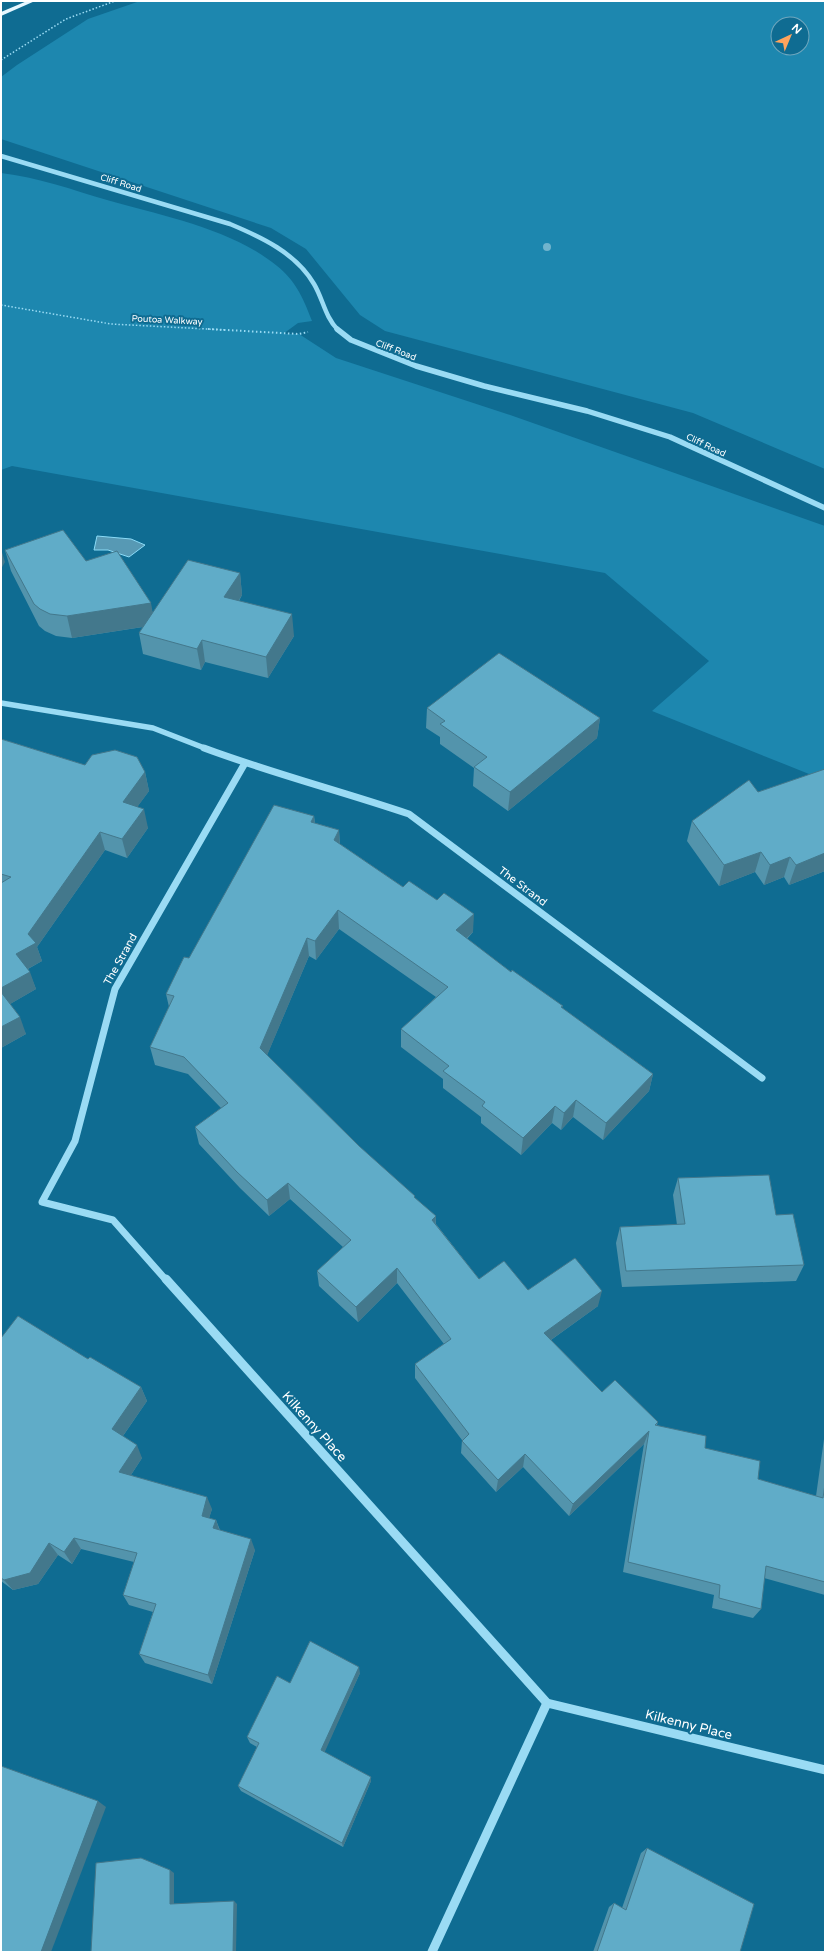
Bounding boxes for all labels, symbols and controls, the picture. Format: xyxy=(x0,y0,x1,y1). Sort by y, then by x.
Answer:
north arrow xyxy=(770,16,810,56)
text: N xyxy=(789,21,804,37)
street label: Cliff Road xyxy=(99,172,143,195)
street label: Poutoa Walkway xyxy=(131,313,203,328)
street label: Cliff Road xyxy=(374,338,418,363)
street label: Cliff Road xyxy=(684,431,727,459)
street label: The Strand xyxy=(496,864,549,909)
street label: The Strand xyxy=(101,931,140,987)
street label: Kilkenny Place xyxy=(279,1388,350,1465)
street label: Kilkenny Place xyxy=(644,1706,734,1744)

